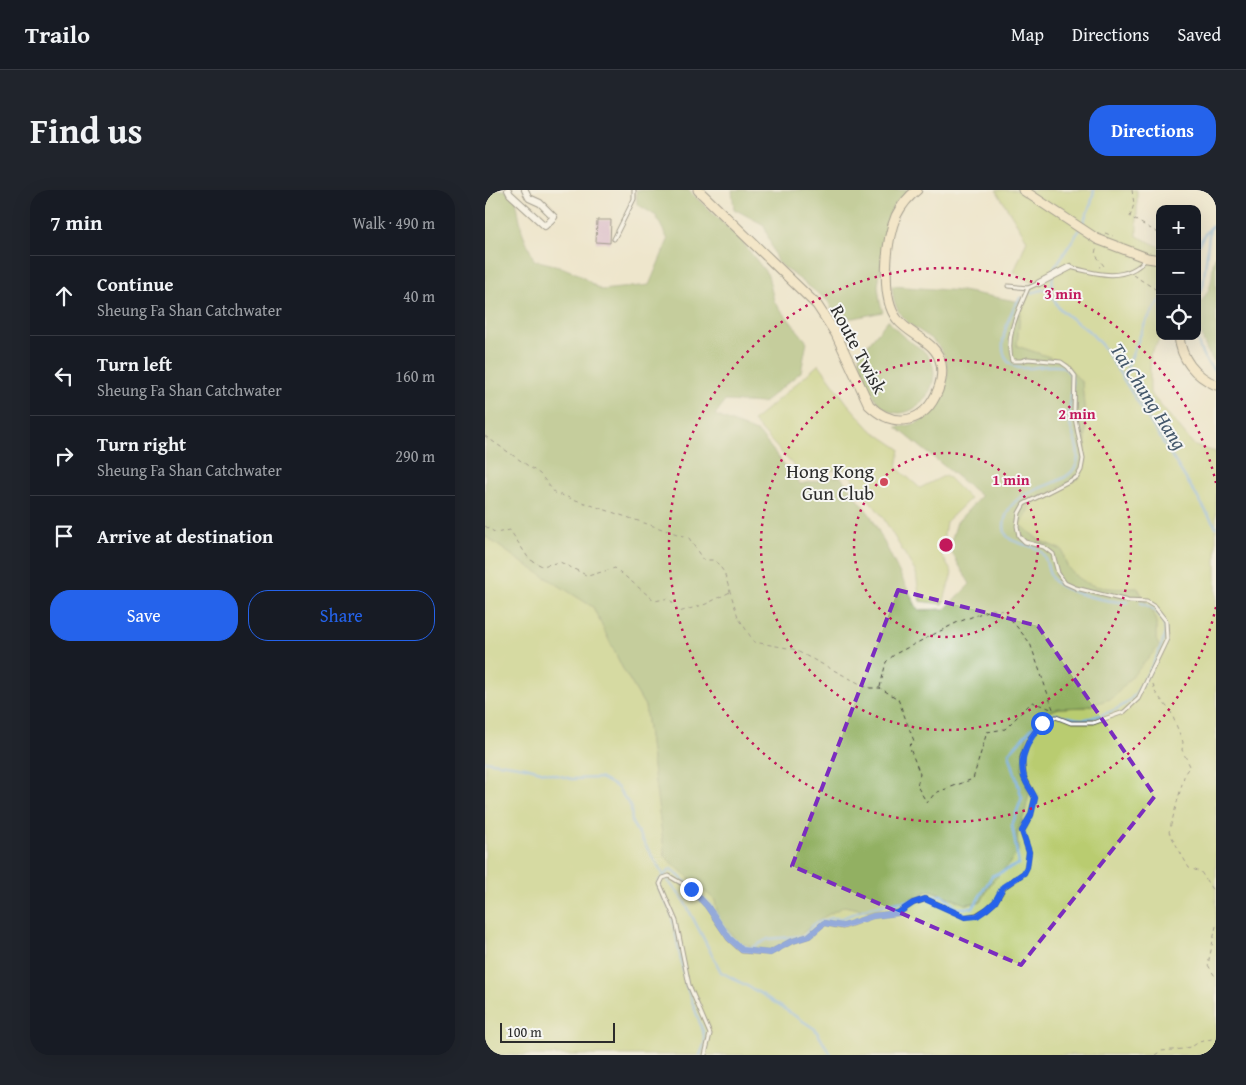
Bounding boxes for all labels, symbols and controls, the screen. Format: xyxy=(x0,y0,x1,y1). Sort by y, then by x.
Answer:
text: Trailo xyxy=(25,17,90,52)
text: Map xyxy=(1011,21,1044,48)
text: Directions xyxy=(1072,21,1149,48)
text: Saved xyxy=(1177,21,1221,48)
text: Find us xyxy=(30,105,143,156)
button: Directions xyxy=(1089,105,1216,156)
map controls xyxy=(1156,205,1201,340)
button: + xyxy=(1156,205,1201,250)
text: 7 min xyxy=(50,207,102,238)
text: Walk · 490 m xyxy=(352,211,435,235)
button: − xyxy=(1156,250,1201,295)
text: Continue xyxy=(97,270,174,298)
icon: ahead xyxy=(50,282,78,310)
text: 3 min xyxy=(1044,283,1082,304)
text: 40 m xyxy=(403,284,435,308)
button: locate xyxy=(1156,295,1201,340)
text: Sheung Fa Shan Catchwater xyxy=(97,298,282,322)
street label: Route Twisk xyxy=(824,299,894,399)
water label: Tai Chung Hang xyxy=(1104,337,1194,455)
text: Turn left xyxy=(97,350,172,378)
icon: left xyxy=(50,362,78,390)
text: 160 m xyxy=(395,364,435,388)
text: Sheung Fa Shan Catchwater xyxy=(97,378,282,402)
text: 2 min xyxy=(1058,403,1096,424)
text: Turn right xyxy=(97,430,186,458)
icon: right xyxy=(50,442,78,470)
text: 290 m xyxy=(395,444,435,468)
place label: Hong Kong Gun Club xyxy=(786,457,875,507)
text: Sheung Fa Shan Catchwater xyxy=(97,458,282,482)
text: 1 min xyxy=(992,469,1030,490)
marker: Hong Kong Gun Club xyxy=(878,476,890,488)
icon: arrive xyxy=(50,522,78,550)
text: Arrive at destination xyxy=(97,522,273,550)
centre of rings xyxy=(937,536,955,554)
button: Save xyxy=(50,590,238,641)
button: Share xyxy=(248,590,435,641)
route start xyxy=(1031,712,1054,735)
route end xyxy=(680,878,703,901)
scale bar xyxy=(500,1020,615,1043)
text: 100 m xyxy=(507,1022,542,1042)

